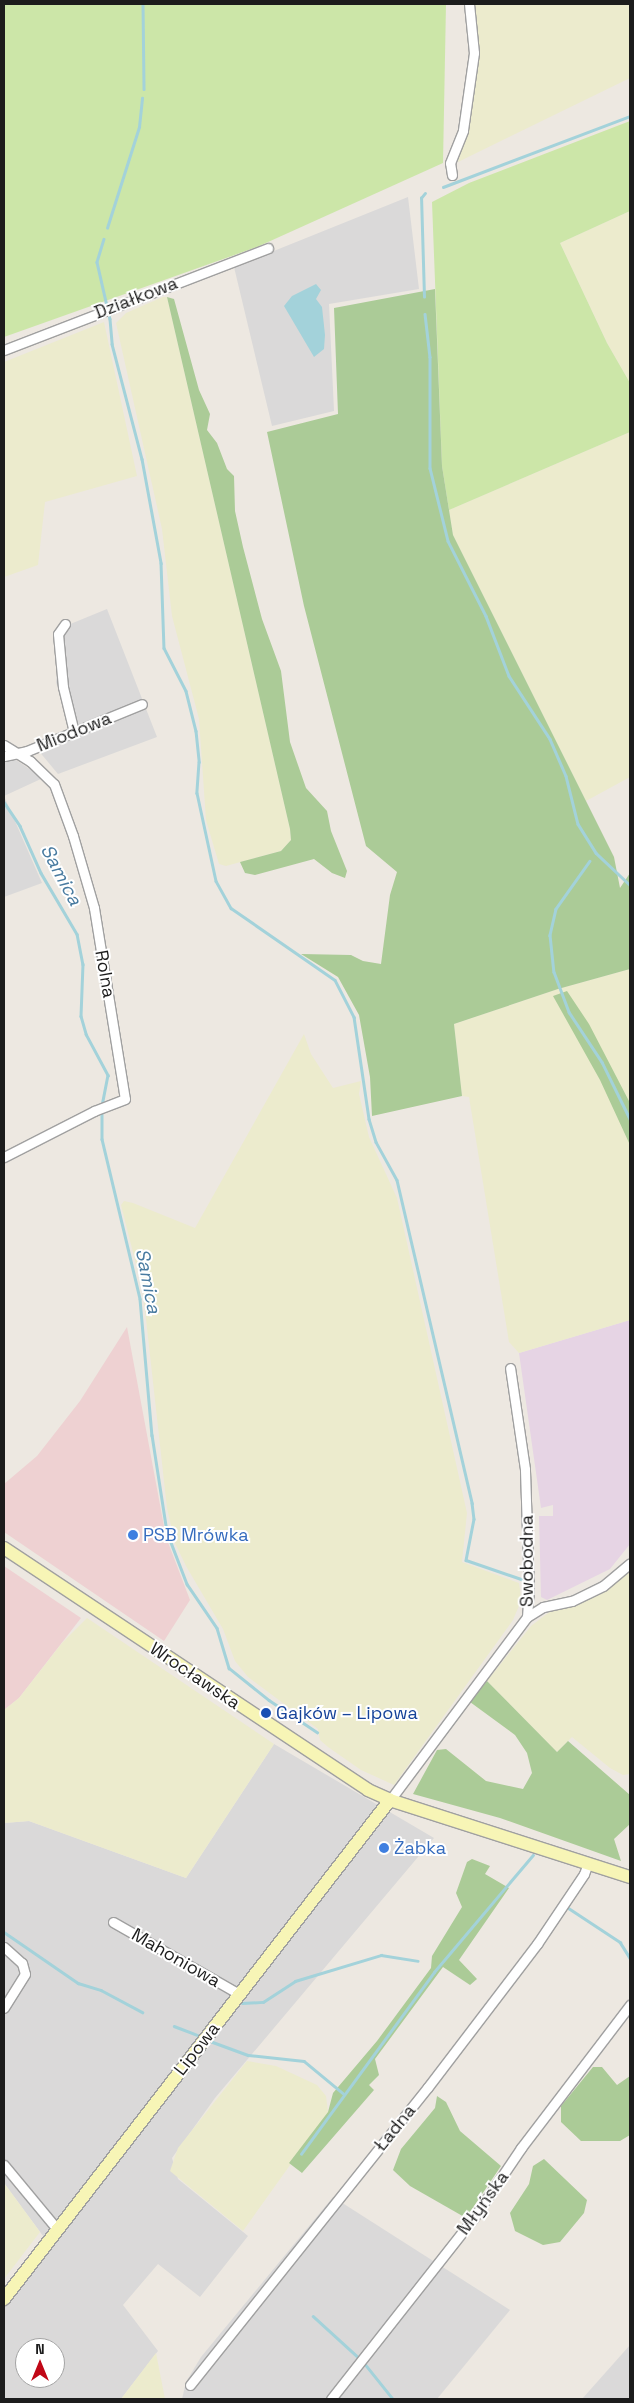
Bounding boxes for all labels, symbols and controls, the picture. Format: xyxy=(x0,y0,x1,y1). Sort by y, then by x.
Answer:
street label: Działkowa xyxy=(91,272,181,324)
street label: Miodowa xyxy=(34,707,114,757)
water label: Samica xyxy=(35,841,87,909)
street label: Rolna xyxy=(90,948,120,1000)
water label: Samica xyxy=(131,1247,165,1315)
street label: Swobodna xyxy=(516,1515,538,1607)
place label: PSB Mrówka xyxy=(143,1524,249,1546)
marker: PSB Mrówka xyxy=(127,1529,139,1541)
street label: Wrocławska xyxy=(146,1638,244,1714)
place label: Gajków – Lipowa xyxy=(276,1702,419,1724)
marker: Gajków – Lipowa xyxy=(260,1707,272,1719)
place label: Żabka xyxy=(394,1837,446,1859)
marker: Żabka xyxy=(378,1842,390,1854)
street label: Mahoniowa xyxy=(128,1924,224,1992)
street label: Lipowa xyxy=(170,2018,224,2080)
street label: Ładna xyxy=(370,2100,420,2156)
street label: Młyńska xyxy=(453,2167,513,2239)
north arrow xyxy=(15,2338,65,2388)
text: N xyxy=(35,2340,45,2358)

